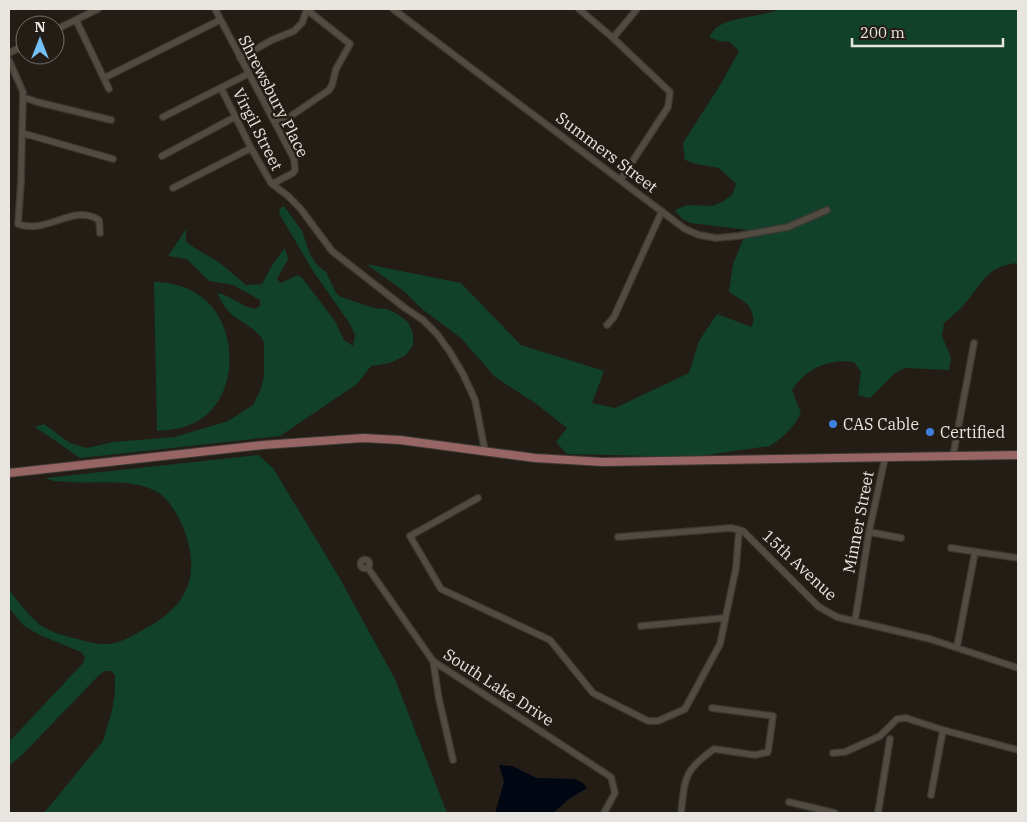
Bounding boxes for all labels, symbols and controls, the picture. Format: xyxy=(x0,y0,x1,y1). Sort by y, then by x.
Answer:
north arrow xyxy=(15,15,65,65)
scale bar xyxy=(852,15,1003,47)
text: N xyxy=(34,18,46,36)
text: 200 m xyxy=(860,23,905,42)
street label: Shrewsbury Place xyxy=(234,31,314,161)
street label: Virgil Street xyxy=(229,85,287,174)
street label: Summers Street xyxy=(552,107,662,197)
place label: CAS Cable xyxy=(843,414,919,434)
marker: CAS Cable xyxy=(827,418,839,430)
place label: Certified xyxy=(940,422,1006,442)
marker: Certified xyxy=(924,426,936,438)
street label: Minner Street xyxy=(838,469,878,575)
street label: 15th Avenue xyxy=(759,525,841,605)
street label: South Lake Drive xyxy=(440,644,558,730)

